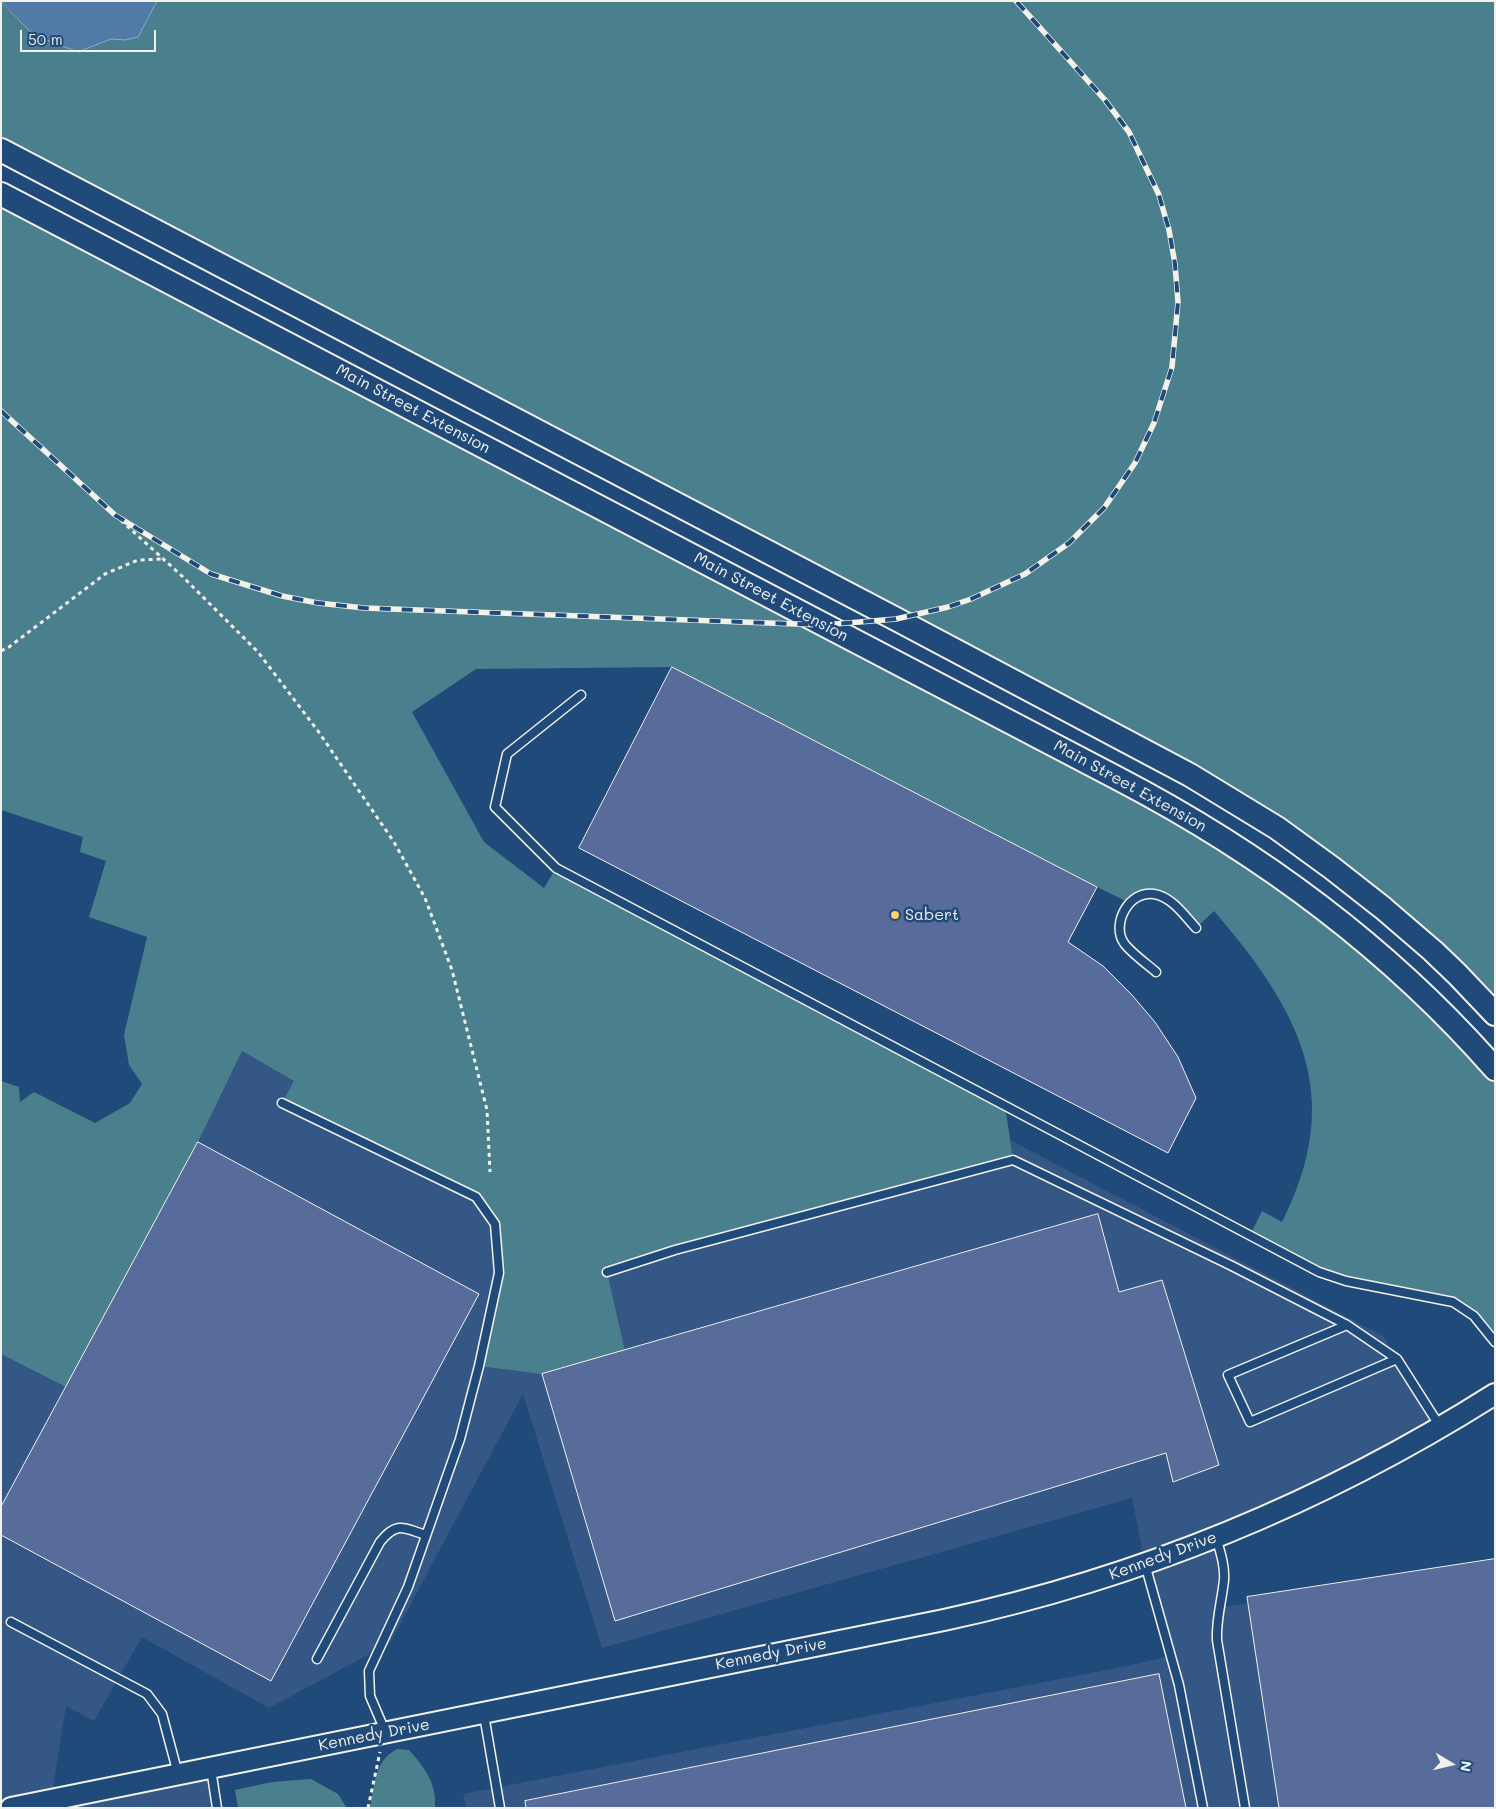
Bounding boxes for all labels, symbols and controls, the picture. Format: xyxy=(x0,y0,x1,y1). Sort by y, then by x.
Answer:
scale bar xyxy=(22,20,159,52)
text: 50 m xyxy=(28,29,63,49)
street label: Main Street Extension xyxy=(333,360,493,458)
street label: Main Street Extension xyxy=(691,548,851,646)
street label: Main Street Extension xyxy=(1050,736,1210,836)
place label: Sabert xyxy=(905,905,959,925)
marker: Sabert xyxy=(889,909,901,921)
street label: Kennedy Drive xyxy=(1107,1528,1219,1584)
street label: Kennedy Drive xyxy=(714,1634,828,1674)
street label: Kennedy Drive xyxy=(317,1715,431,1755)
north arrow xyxy=(1426,1739,1476,1789)
text: N xyxy=(1456,1760,1477,1773)

